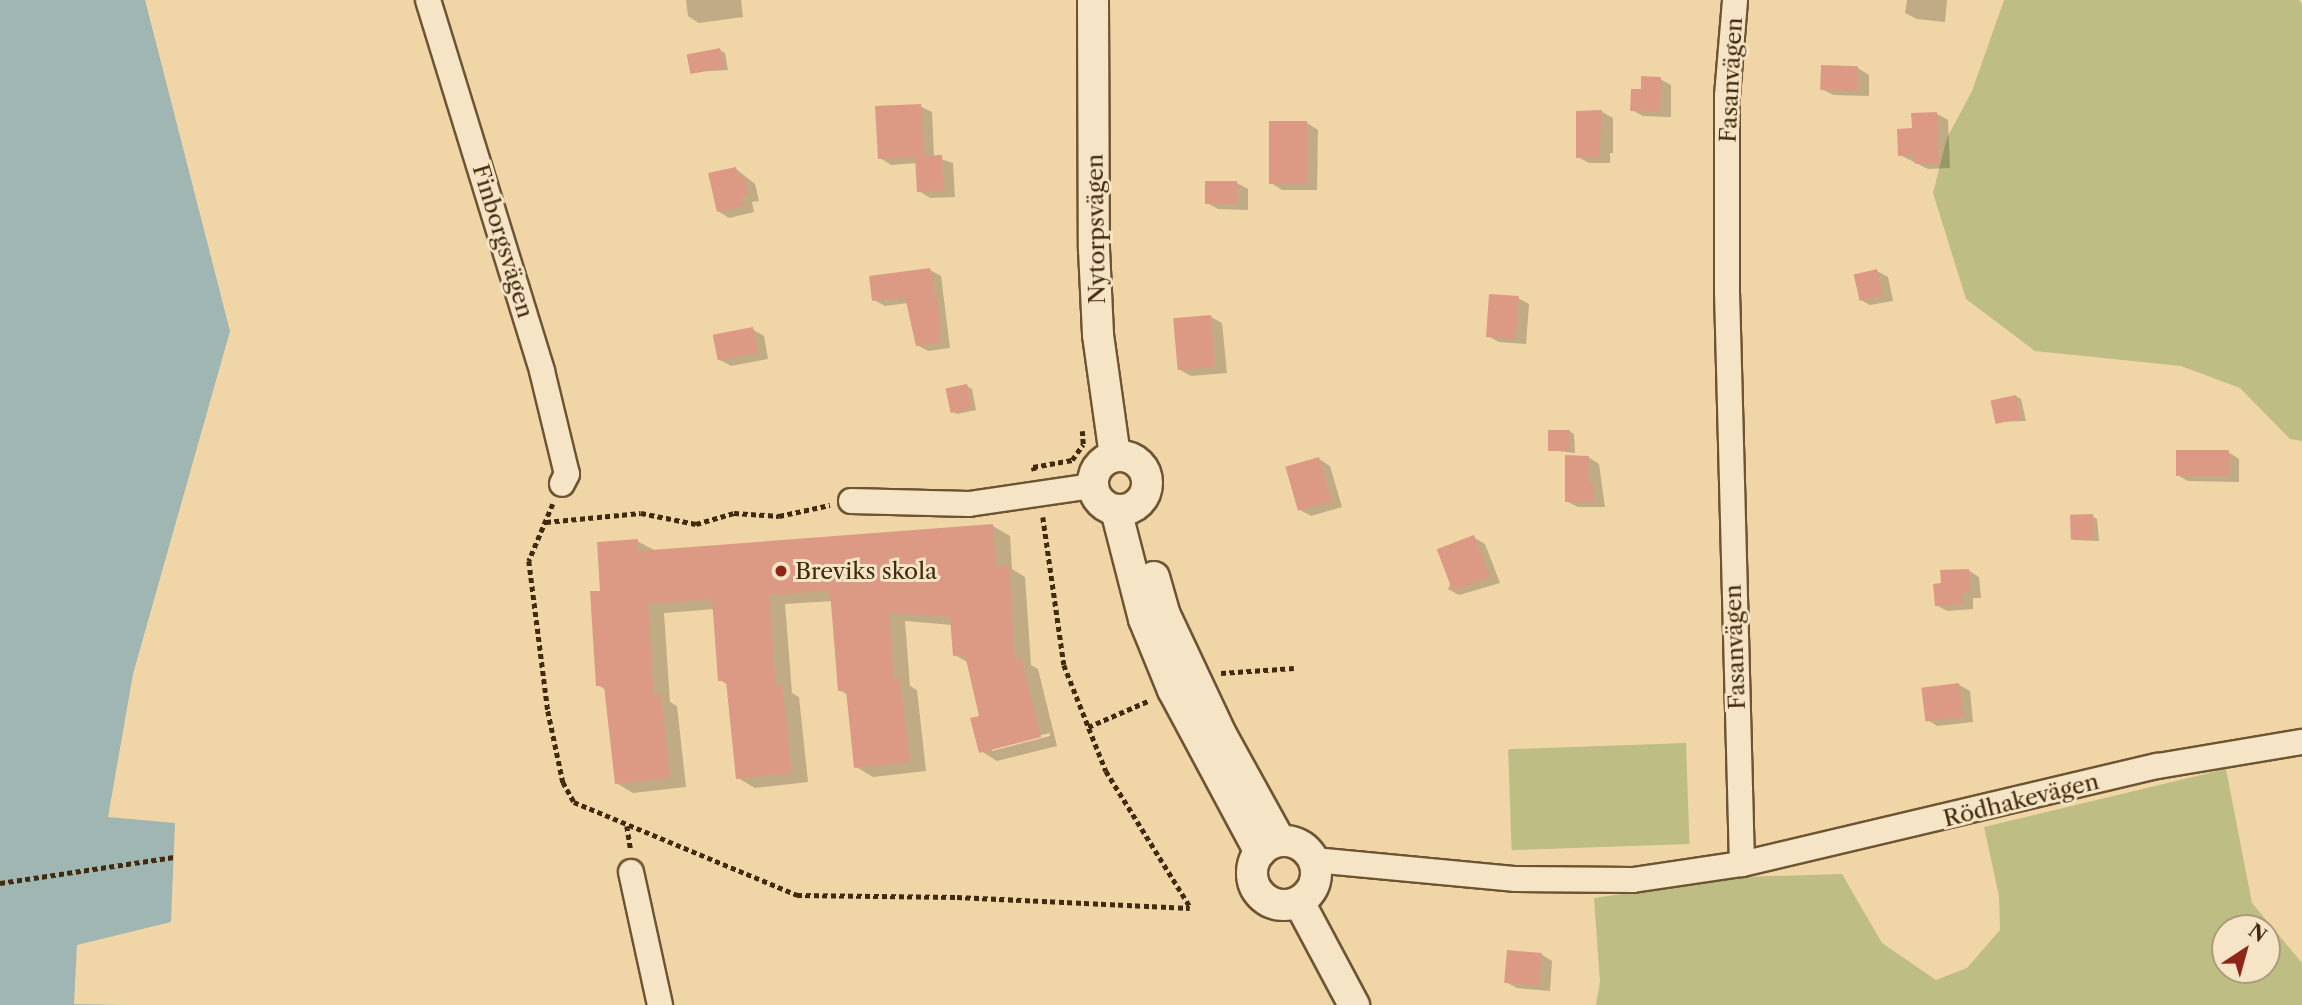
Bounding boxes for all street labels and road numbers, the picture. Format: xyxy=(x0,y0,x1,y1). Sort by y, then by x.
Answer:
street label: Fasanvägen xyxy=(1714,17,1748,143)
street label: Nytorpsvägen xyxy=(1081,154,1111,304)
street label: Finborgsvägen xyxy=(467,161,539,321)
street label: Fasanvägen xyxy=(1719,584,1751,710)
street label: Rödhakevägen xyxy=(1940,767,2102,833)

